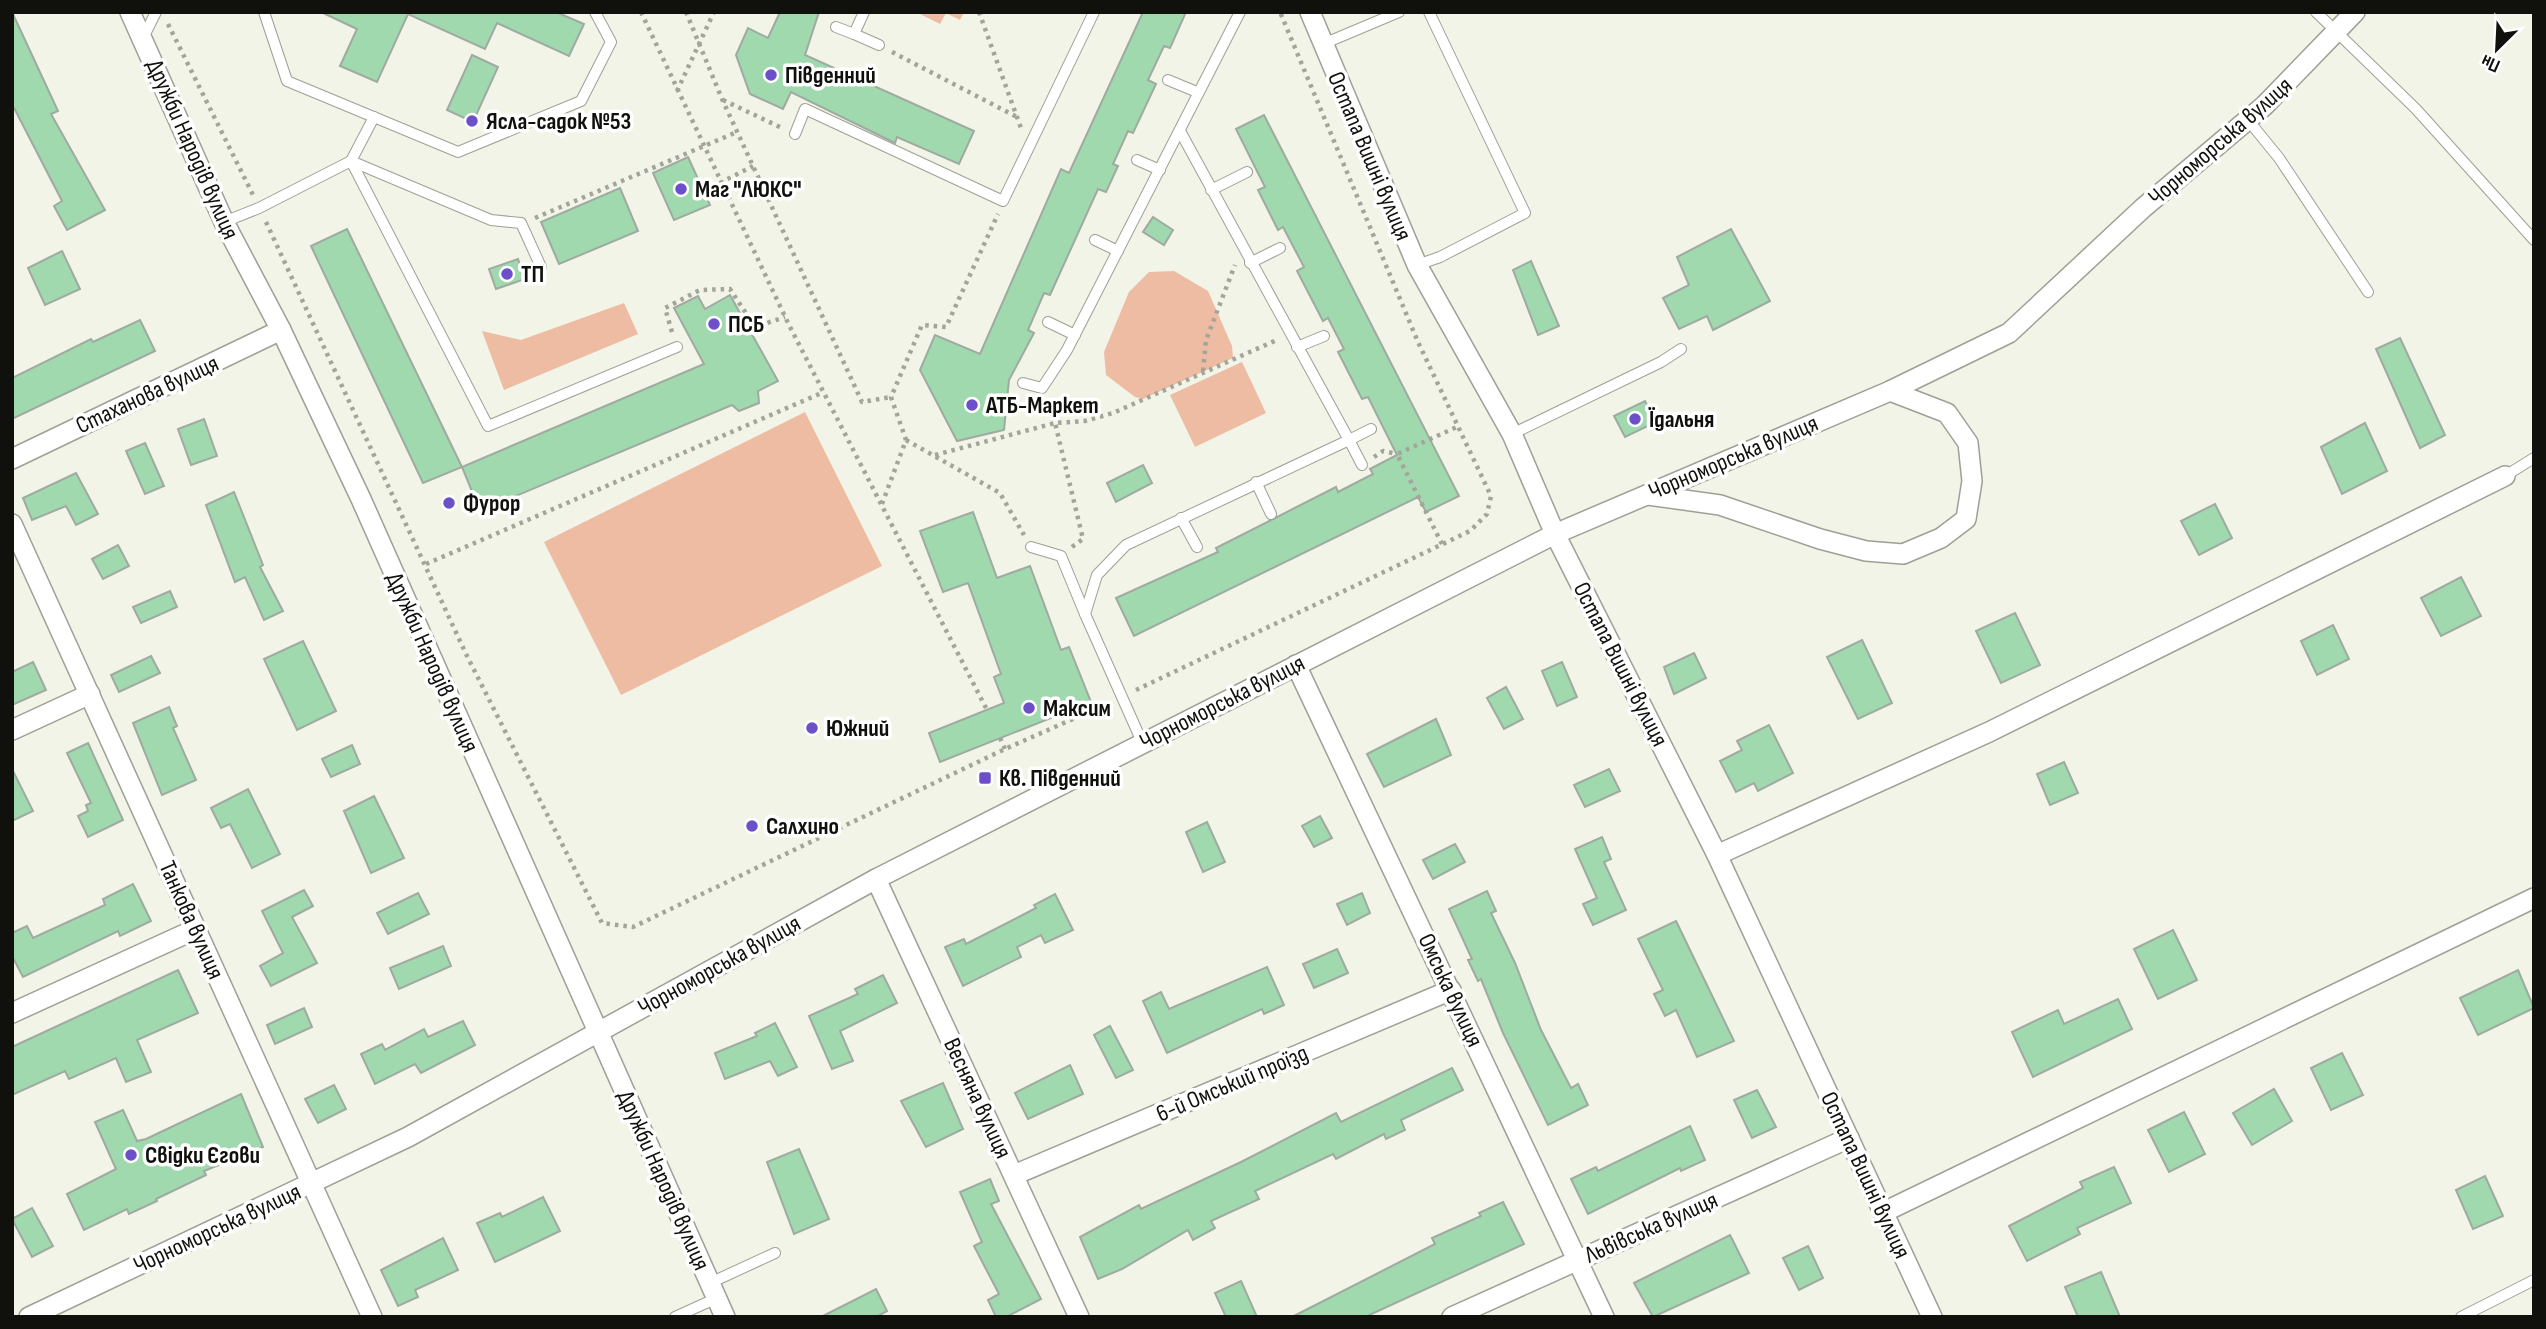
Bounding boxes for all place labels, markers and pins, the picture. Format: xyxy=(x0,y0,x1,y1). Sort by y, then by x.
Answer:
place label: Південний xyxy=(785,61,876,90)
marker: Південний xyxy=(763,67,779,83)
place label: Ясла-садок №53 xyxy=(486,107,631,136)
marker: Ясла-садок №53 xyxy=(464,113,480,129)
place label: Маг "ЛЮКС" xyxy=(695,175,802,204)
marker: Маг "ЛЮКС" xyxy=(673,181,689,197)
place label: ТП xyxy=(521,260,544,289)
marker: ТП xyxy=(499,266,515,282)
place label: ПСБ xyxy=(728,310,764,339)
marker: ПСБ xyxy=(706,316,722,332)
place label: АТБ-Маркет xyxy=(985,391,1099,420)
marker: АТБ-Маркет xyxy=(964,397,980,413)
place label: Їдальня xyxy=(1648,405,1714,434)
marker: Їдальня xyxy=(1627,411,1643,427)
place label: Фурор xyxy=(463,489,520,518)
marker: Фурор xyxy=(441,495,457,511)
place label: Максим xyxy=(1043,694,1111,723)
marker: Максим xyxy=(1021,700,1037,716)
place label: Южний xyxy=(826,714,889,743)
marker: Южний xyxy=(804,720,820,736)
place label: Кв. Південний xyxy=(999,764,1121,793)
marker: Кв. Південний xyxy=(977,770,993,786)
place label: Салхино xyxy=(766,812,839,841)
marker: Салхино xyxy=(744,818,760,834)
place label: Свідки Єгови xyxy=(145,1141,260,1170)
marker: Свідки Єгови xyxy=(123,1147,139,1163)

